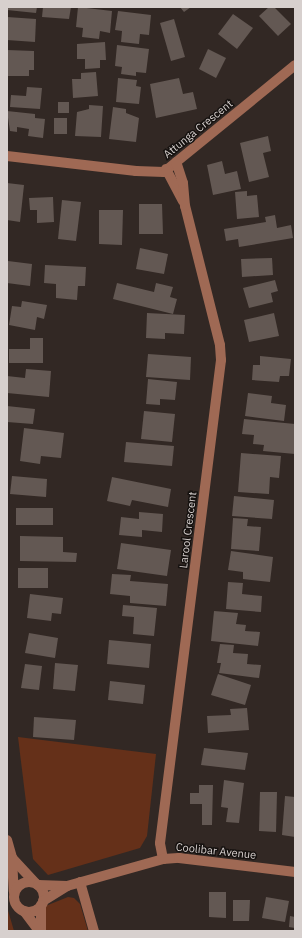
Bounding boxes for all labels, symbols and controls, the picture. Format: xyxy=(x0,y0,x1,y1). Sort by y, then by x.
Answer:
street label: Attunga Crescent xyxy=(161,97,235,161)
street label: Larool Crescent xyxy=(177,491,199,569)
street label: Coolibar Avenue xyxy=(175,840,257,862)

